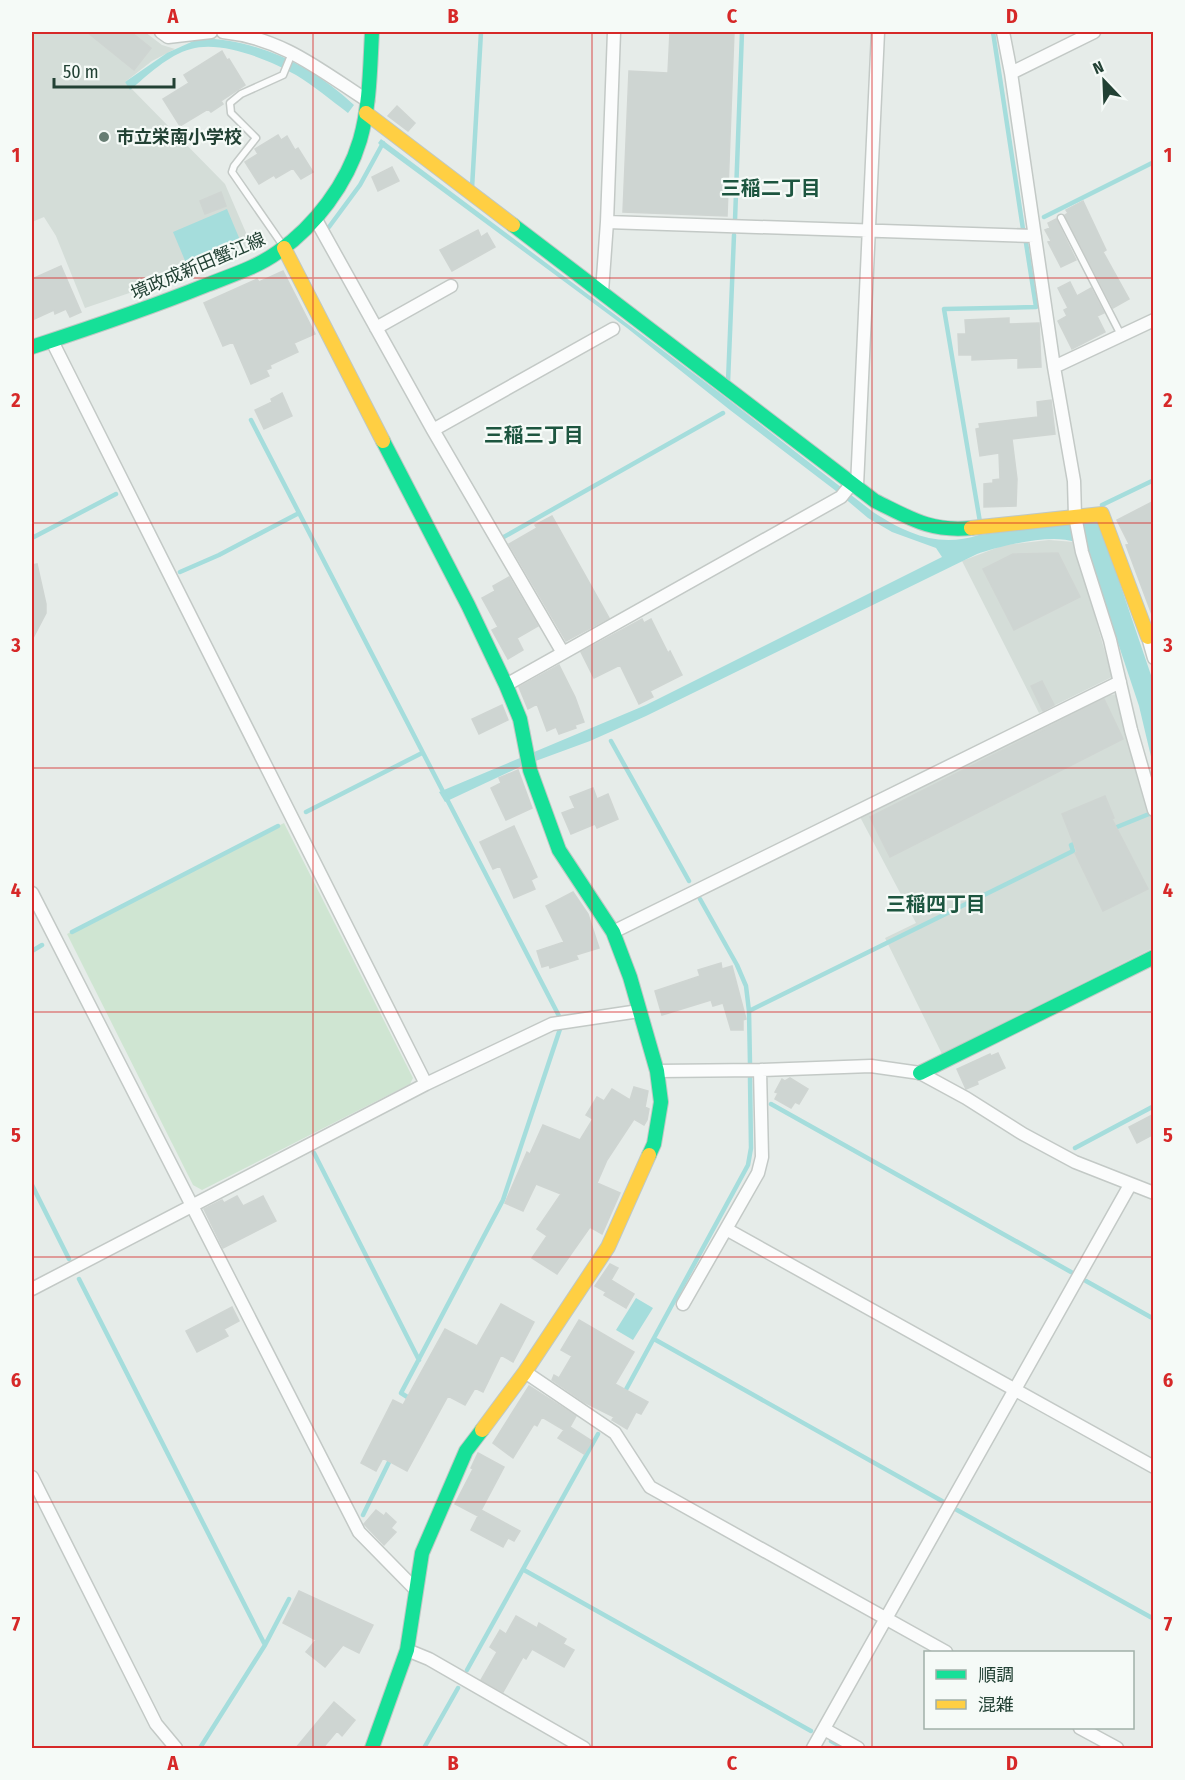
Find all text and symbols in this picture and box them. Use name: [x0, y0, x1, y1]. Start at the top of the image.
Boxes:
text: A: [167, 4, 180, 28]
text: B: [447, 4, 459, 28]
text: C: [727, 4, 738, 28]
text: D: [1006, 4, 1018, 28]
scale bar: [54, 51, 174, 89]
north arrow: [1074, 51, 1134, 111]
text: N: [1090, 57, 1106, 78]
text: 50 m: [63, 61, 99, 83]
place label: 市立栄南小学校: [116, 126, 242, 148]
marker: 市立栄南小学校: [97, 130, 111, 144]
text: 1: [12, 143, 20, 167]
text: 1: [1164, 143, 1172, 167]
district label: 三稲二丁目: [721, 176, 821, 200]
street label: 境政成新田蟹江線: [127, 228, 269, 304]
text: 2: [10, 388, 21, 412]
text: 2: [1162, 388, 1173, 412]
district label: 三稲三丁目: [484, 423, 584, 447]
text: 3: [10, 633, 21, 657]
text: 3: [1162, 633, 1173, 657]
text: 4: [11, 878, 21, 902]
text: 4: [1163, 878, 1173, 902]
district label: 三稲四丁目: [886, 892, 986, 916]
text: 5: [11, 1123, 21, 1147]
text: 5: [1163, 1123, 1173, 1147]
text: 6: [11, 1368, 21, 1392]
text: 6: [1163, 1368, 1173, 1392]
text: 7: [12, 1612, 21, 1636]
text: 7: [1164, 1612, 1173, 1636]
legend: [924, 1651, 1134, 1729]
text: 順調: [978, 1664, 1014, 1686]
text: 混雑: [978, 1694, 1014, 1716]
text: A: [167, 1751, 180, 1775]
text: B: [447, 1751, 459, 1775]
text: C: [727, 1751, 738, 1775]
text: D: [1006, 1751, 1018, 1775]

